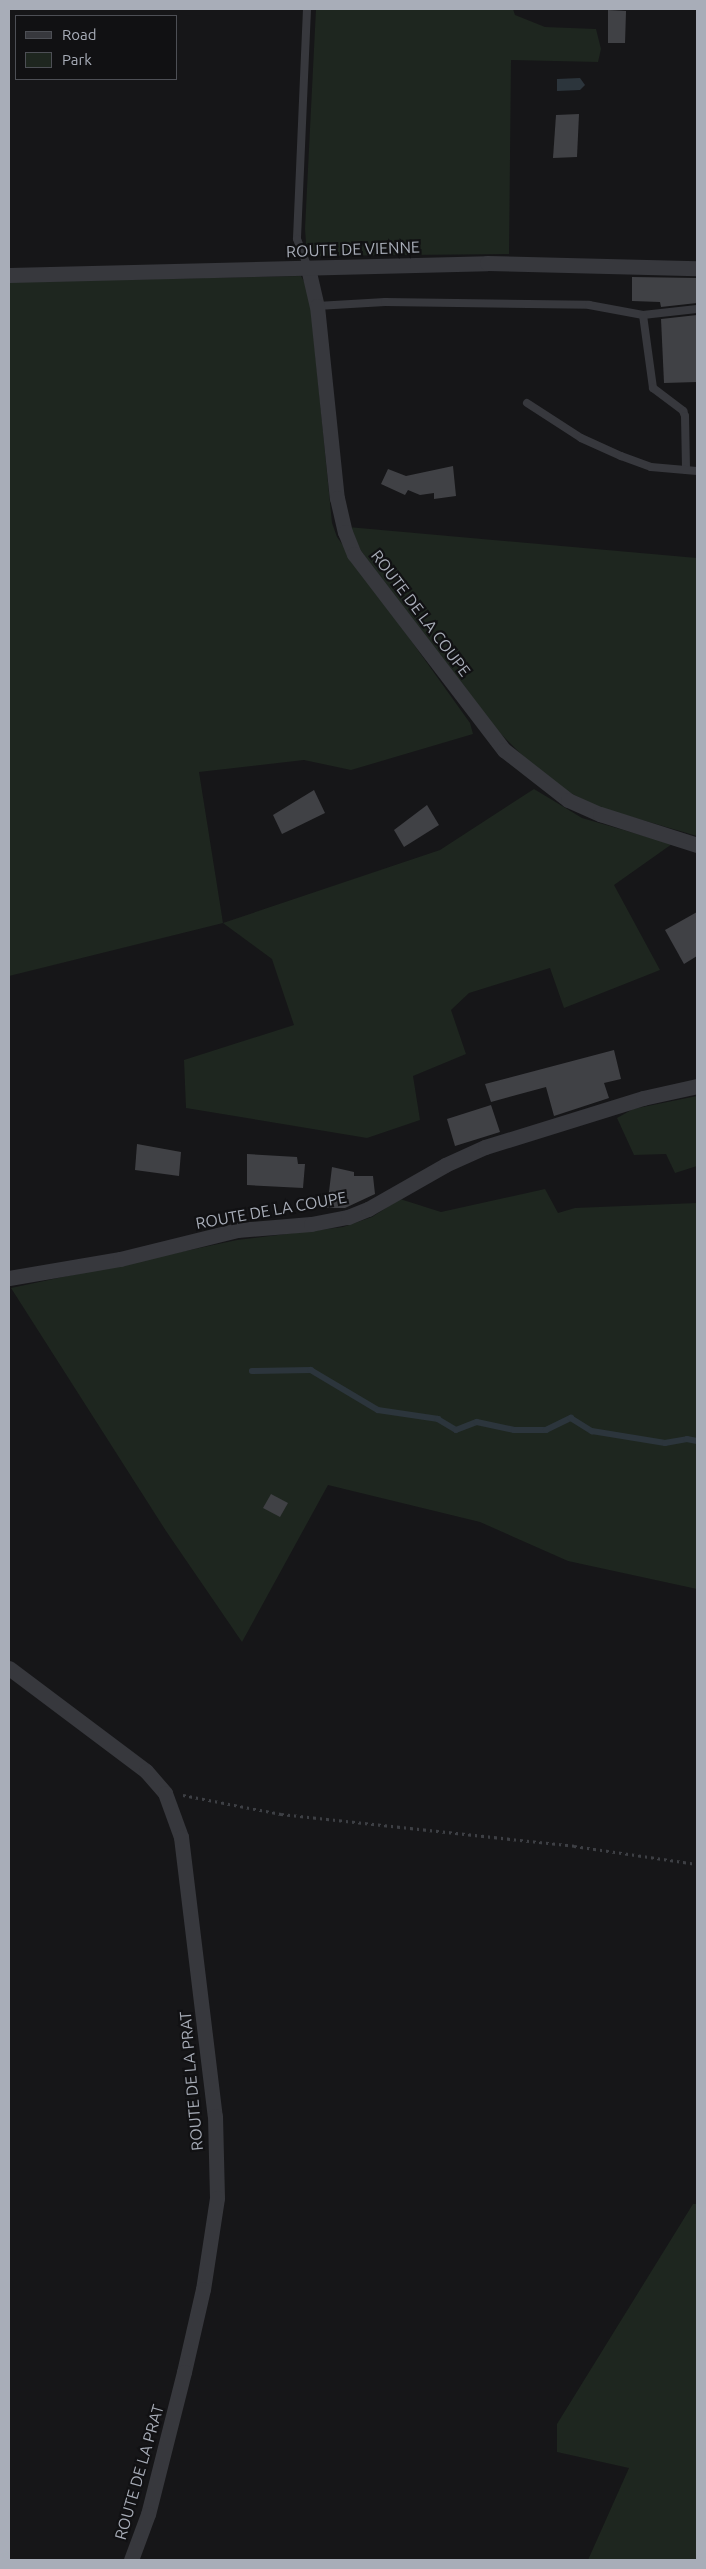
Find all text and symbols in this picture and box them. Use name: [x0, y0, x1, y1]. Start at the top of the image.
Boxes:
legend: [15, 15, 178, 80]
text: Road: [62, 26, 97, 43]
text: Park: [62, 51, 92, 68]
street label: ROUTE DE VIENNE: [286, 237, 420, 261]
street label: ROUTE DE LA COUPE: [367, 546, 475, 680]
street label: ROUTE DE LA COUPE: [194, 1187, 348, 1233]
street label: ROUTE DE LA PRAT: [175, 2011, 207, 2151]
street label: ROUTE DE LA PRAT: [110, 2402, 168, 2542]

